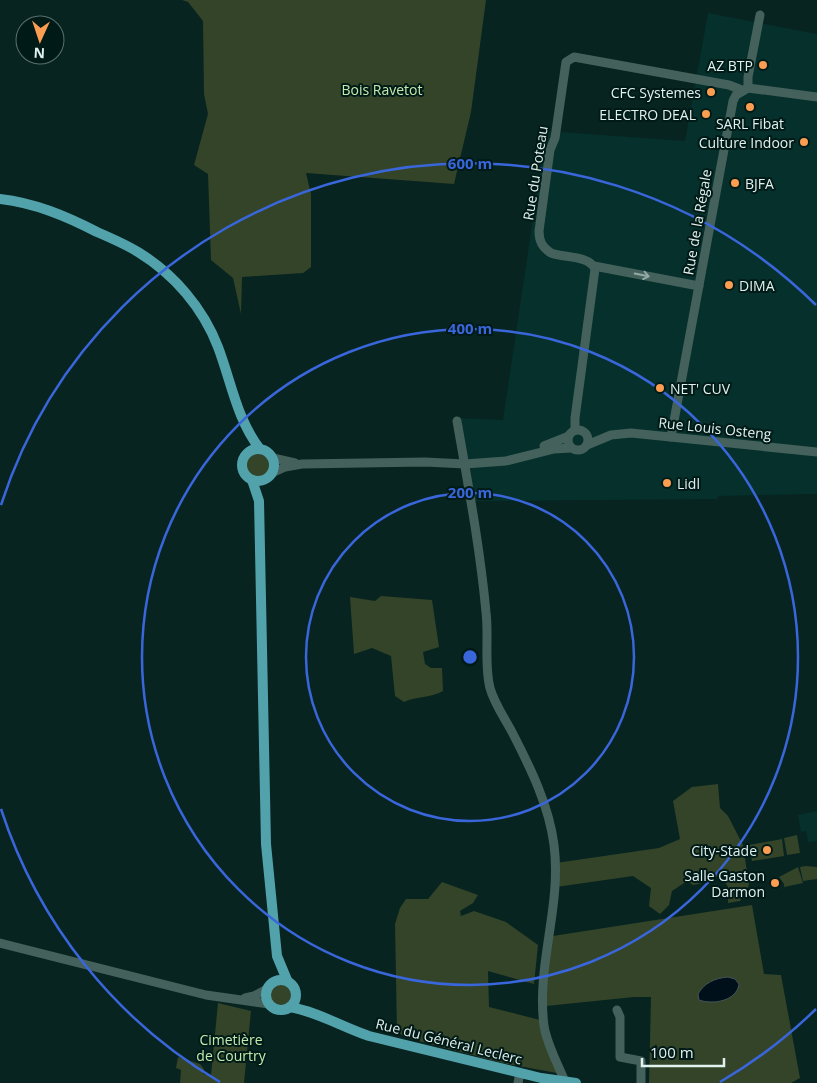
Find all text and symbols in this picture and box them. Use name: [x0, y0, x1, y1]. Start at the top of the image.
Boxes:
north arrow: [15, 15, 65, 65]
text: N: [33, 44, 45, 63]
place label: AZ BTP: [707, 56, 753, 75]
marker: AZ BTP: [757, 59, 769, 71]
park label: Bois Ravetot: [342, 80, 423, 99]
place label: CFC Systemes: [611, 83, 701, 102]
marker: CFC Systemes: [705, 86, 717, 98]
marker: SARL Fibat: [744, 101, 756, 113]
place label: ELECTRO DEAL: [599, 105, 696, 124]
marker: ELECTRO DEAL: [700, 108, 712, 120]
place label: SARL Fibat: [716, 114, 784, 133]
street label: Rue du Poteau: [518, 124, 552, 222]
place label: Culture Indoor: [699, 133, 794, 152]
marker: Culture Indoor: [798, 136, 810, 148]
text: 600 m: [448, 153, 492, 173]
street label: Rue de la Régale: [678, 168, 716, 276]
place label: BJFA: [745, 174, 774, 193]
marker: BJFA: [729, 177, 741, 189]
one-way arrow: [634, 270, 650, 280]
place label: DIMA: [739, 276, 775, 295]
marker: DIMA: [723, 279, 735, 291]
text: 400 m: [448, 318, 492, 338]
place label: NET' CUV: [670, 379, 731, 398]
marker: NET' CUV: [654, 382, 666, 394]
street label: Rue Louis Osteng: [658, 413, 773, 443]
place label: Lidl: [677, 474, 700, 493]
marker: Lidl: [661, 477, 673, 489]
text: 200 m: [448, 482, 492, 502]
centre of rings: [461, 648, 479, 666]
place label: City-Stade: [691, 841, 757, 860]
marker: City-Stade: [761, 844, 773, 856]
place label: Salle Gaston Darmon: [684, 866, 765, 901]
marker: Salle Gaston Darmon: [769, 877, 781, 889]
street label: Rue du Général Leclerc: [374, 1014, 525, 1068]
park label: Cimetière de Courtry: [196, 1030, 267, 1065]
scale bar: [642, 1036, 724, 1068]
text: 100 m: [650, 1042, 694, 1062]

